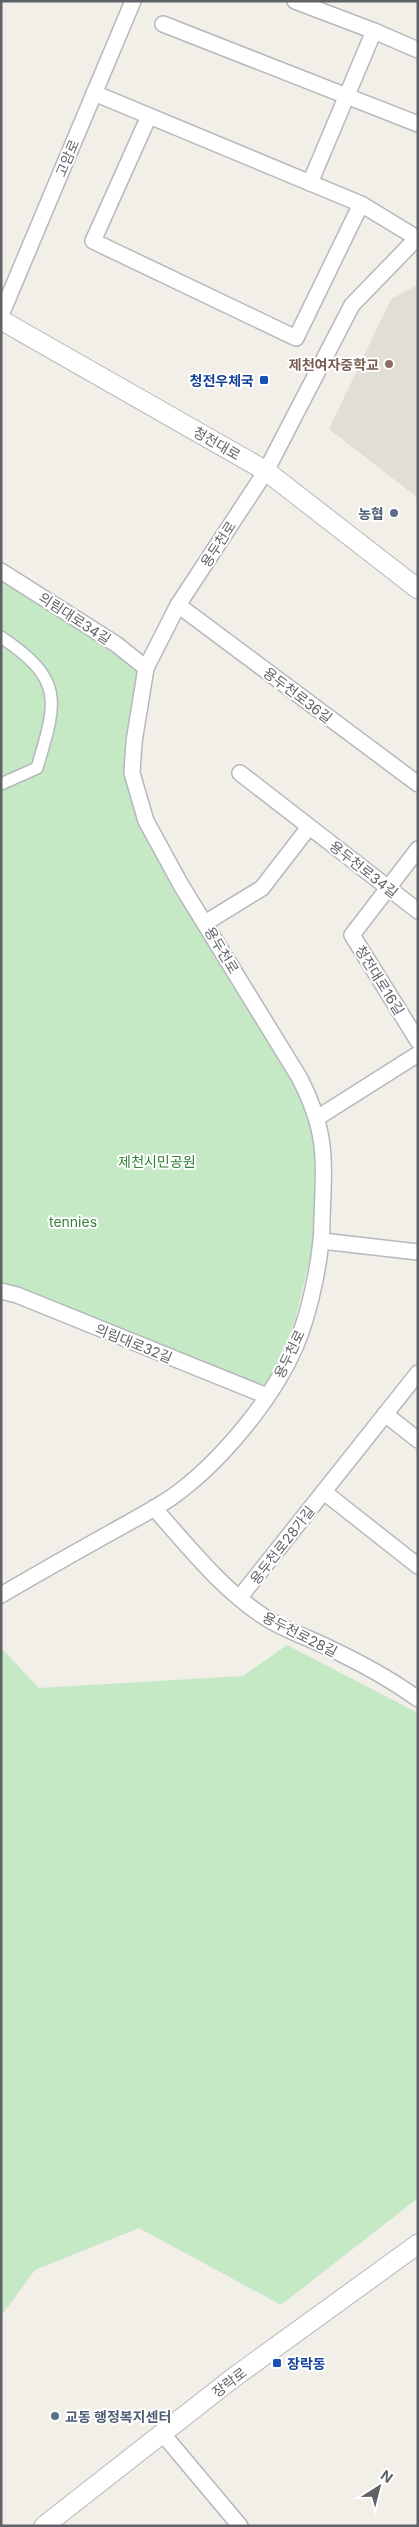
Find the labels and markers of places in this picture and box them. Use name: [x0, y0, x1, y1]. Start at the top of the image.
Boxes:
place label: 제천여자중학교: [289, 356, 379, 373]
marker: 제천여자중학교: [383, 358, 395, 370]
place label: 청전우체국: [190, 372, 254, 389]
marker: 청전우체국: [258, 374, 270, 386]
place label: 농협: [358, 505, 384, 522]
marker: 농협: [388, 507, 400, 519]
place label: 장락동: [287, 2355, 326, 2372]
marker: 장락동: [271, 2357, 283, 2369]
place label: 교동 행정복지센터: [65, 2408, 171, 2425]
marker: 교동 행정복지센터: [49, 2410, 61, 2422]

